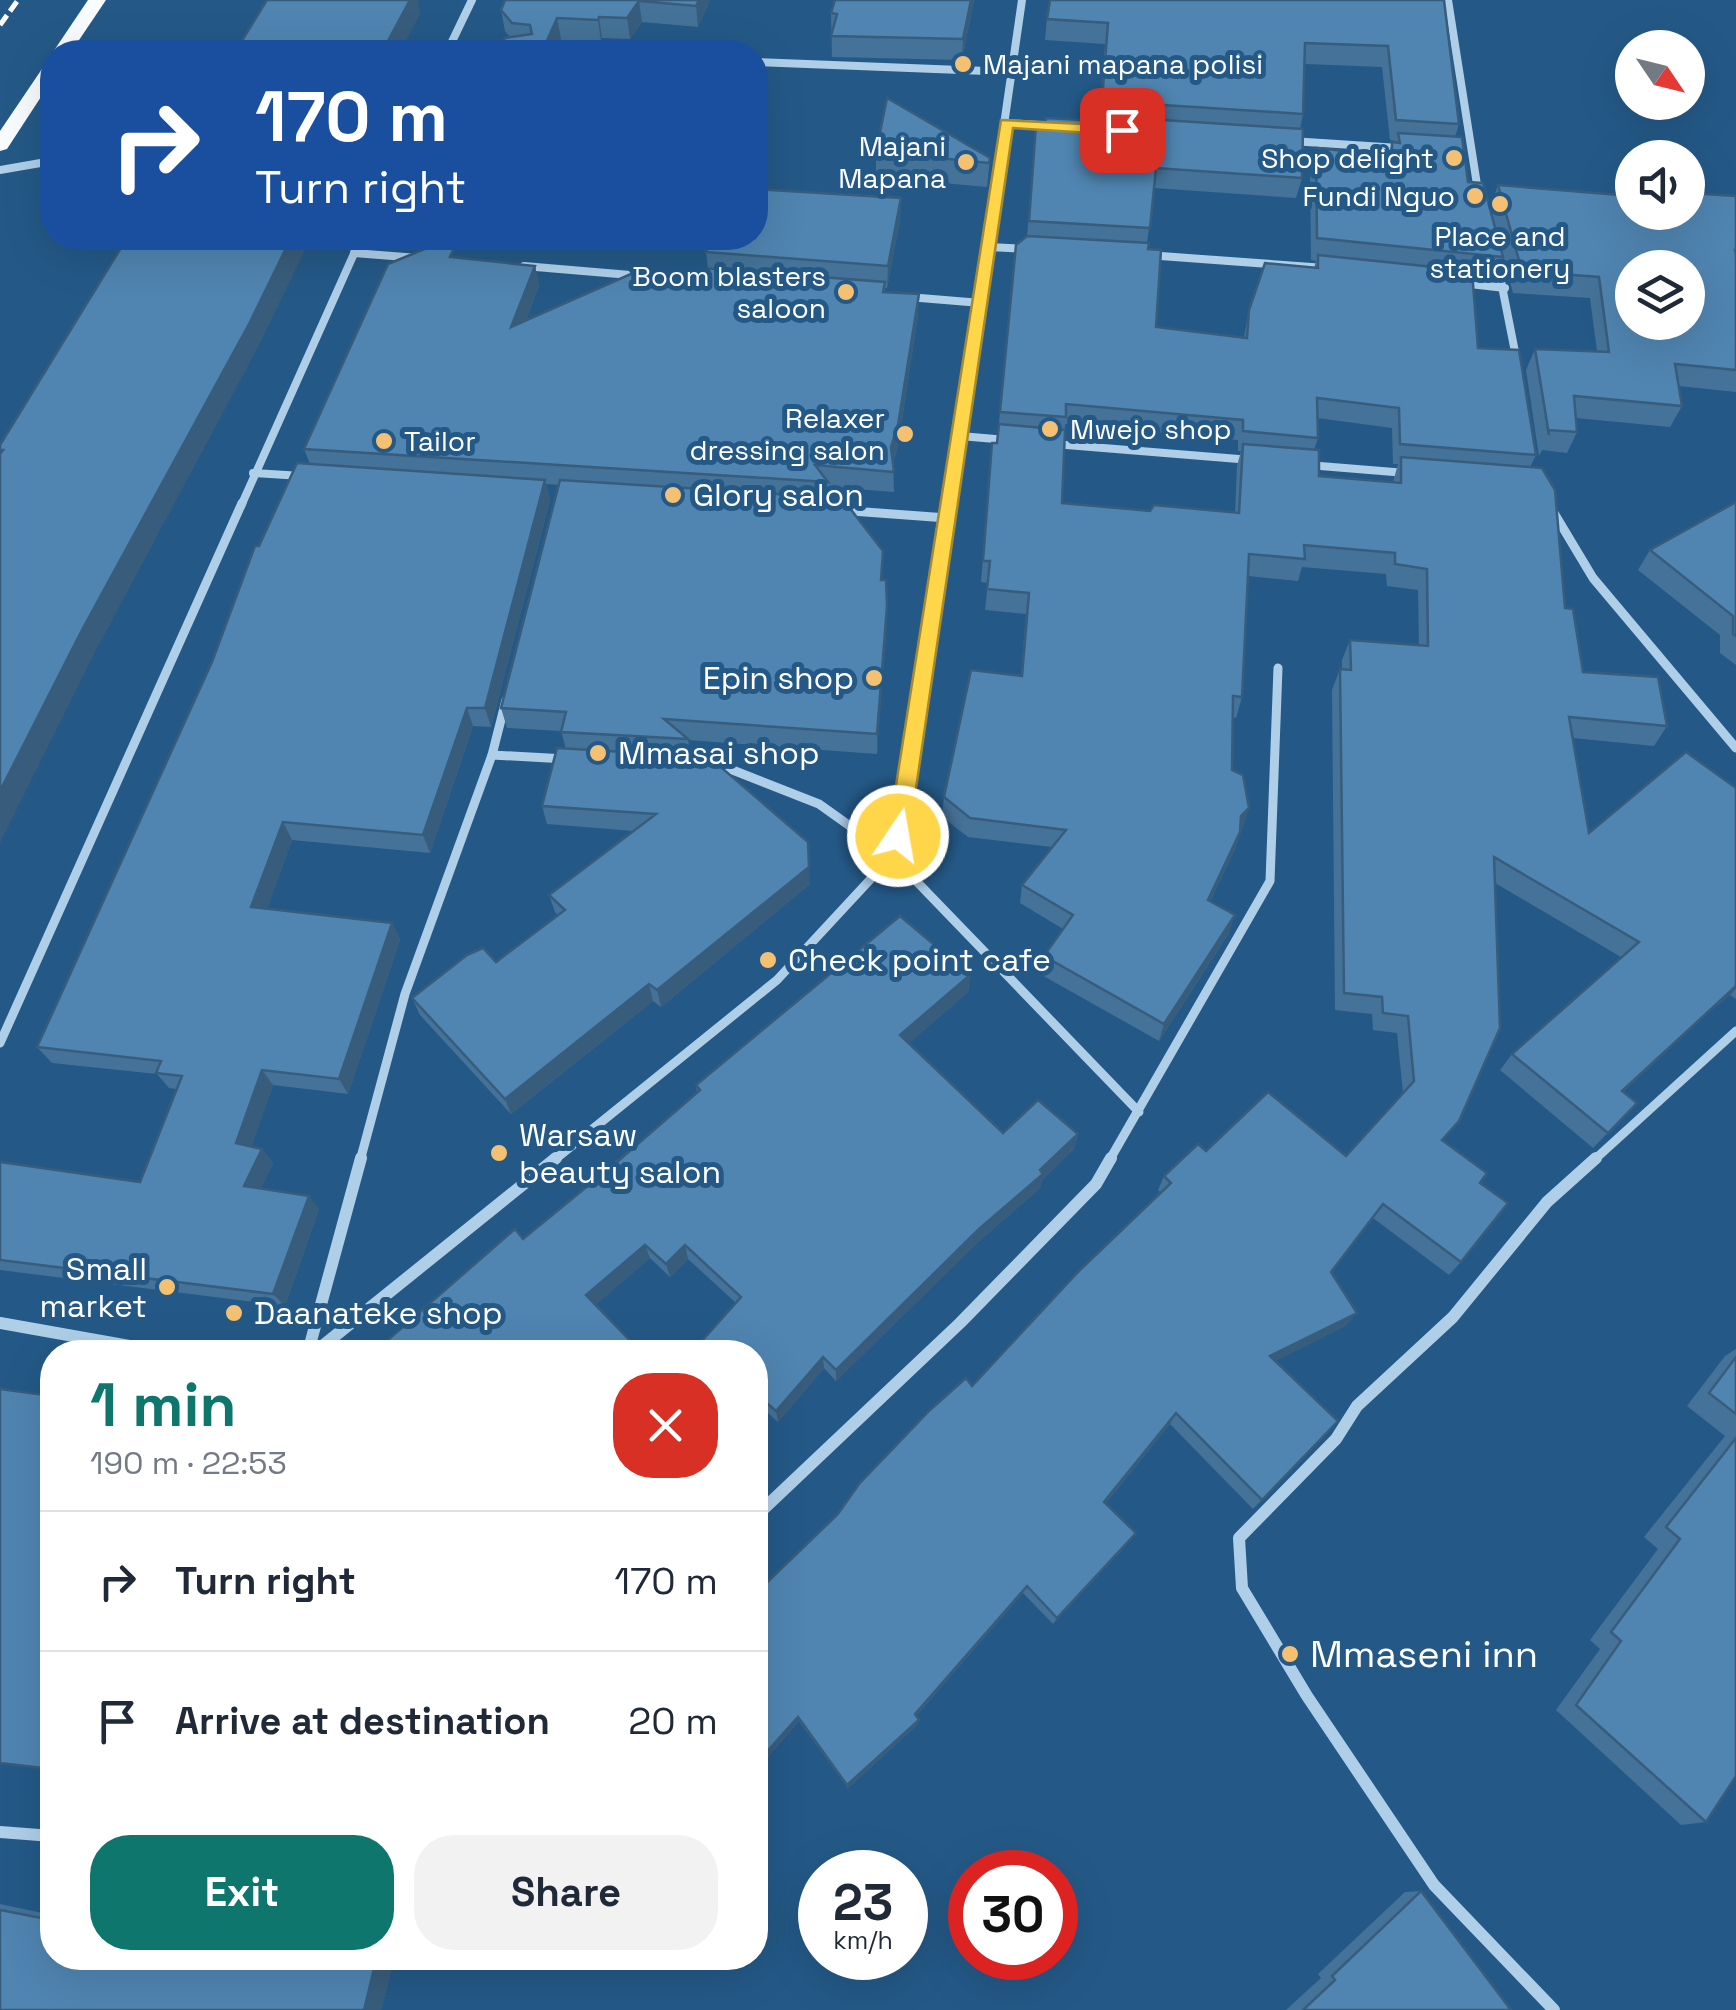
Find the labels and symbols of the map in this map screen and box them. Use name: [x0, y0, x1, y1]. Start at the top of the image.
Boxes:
north arrow: [1615, 30, 1705, 120]
place label: Majani mapana polisi: [983, 46, 1263, 82]
marker: Majani mapana polisi: [952, 53, 974, 75]
pin: [1080, 88, 1165, 173]
place label: Majani Mapana: [838, 128, 946, 196]
place label: Shop delight: [1261, 140, 1434, 176]
marker: Shop delight: [1443, 147, 1465, 169]
marker: Majani Mapana: [955, 151, 977, 173]
place label: Fundi Nguo: [1302, 178, 1455, 214]
marker: Fundi Nguo: [1464, 185, 1486, 207]
marker: Place and stationery: [1489, 193, 1511, 215]
place label: Place and stationery: [1430, 218, 1570, 286]
place label: Boom blasters saloon: [632, 258, 826, 326]
marker: Boom blasters saloon: [835, 281, 857, 303]
place label: Relaxer dressing salon: [690, 400, 885, 468]
place label: Mwejo shop: [1070, 411, 1232, 447]
marker: Mwejo shop: [1039, 418, 1061, 440]
place label: Tailor: [404, 423, 476, 459]
marker: Relaxer dressing salon: [894, 423, 916, 445]
marker: Tailor: [373, 430, 395, 452]
place label: Glory salon: [693, 475, 864, 515]
marker: Glory salon: [662, 484, 684, 506]
place label: Epin shop: [703, 658, 854, 698]
marker: Epin shop: [863, 667, 885, 689]
place label: Mmasai shop: [618, 733, 820, 773]
marker: Mmasai shop: [587, 742, 609, 764]
position arrow: [846, 784, 950, 888]
place label: Check point cafe: [788, 940, 1051, 980]
marker: Check point cafe: [757, 949, 779, 971]
place label: Warsaw beauty salon: [519, 1115, 721, 1192]
marker: Warsaw beauty salon: [488, 1142, 510, 1164]
place label: Small market: [40, 1249, 147, 1326]
marker: Small market: [156, 1276, 178, 1298]
place label: Daanateke shop: [254, 1293, 503, 1333]
marker: Daanateke shop: [223, 1302, 245, 1324]
place label: Mmaseni inn: [1310, 1630, 1538, 1678]
marker: Mmaseni inn: [1279, 1643, 1301, 1665]
speed limit sign: 30: [948, 1850, 1078, 1980]

